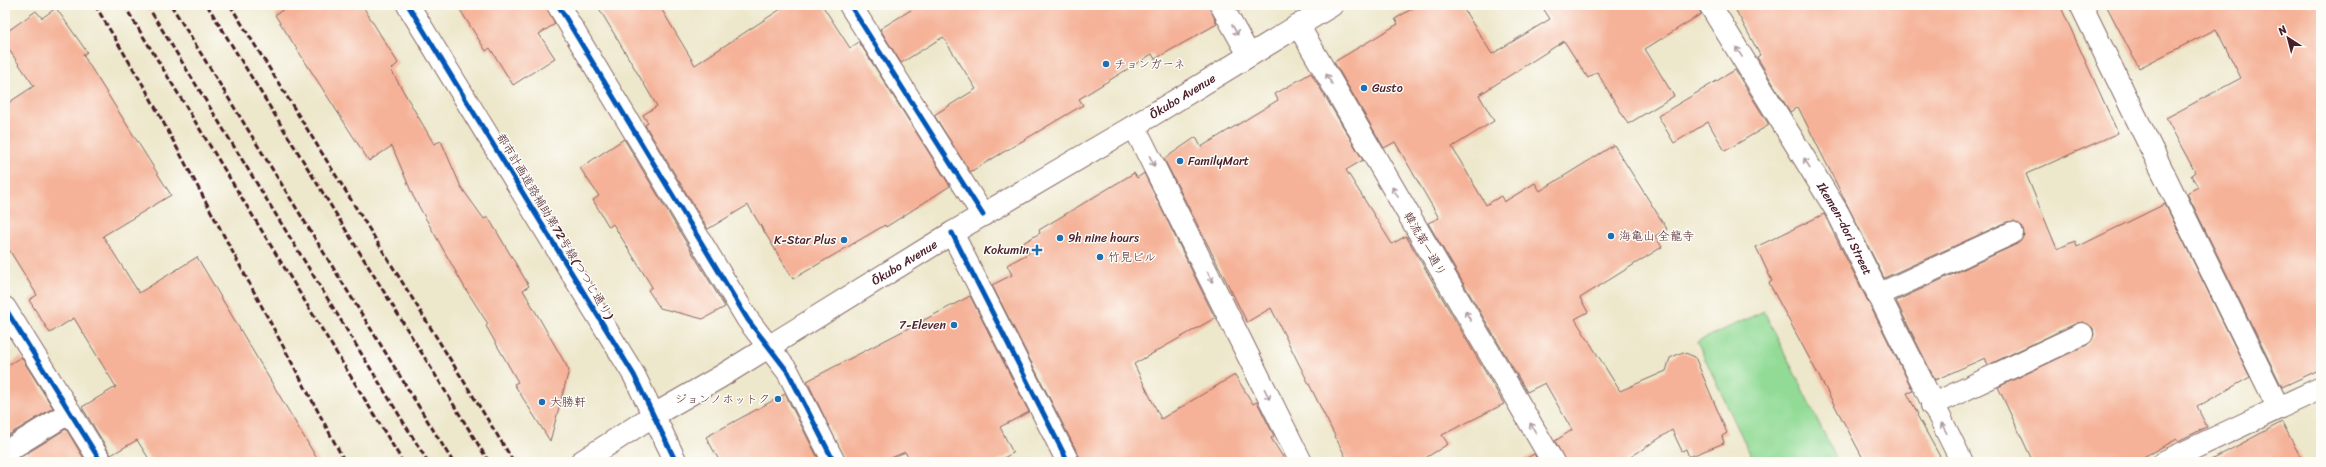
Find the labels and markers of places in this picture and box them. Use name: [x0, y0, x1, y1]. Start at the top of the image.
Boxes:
place label: チョンガーネ: [1114, 53, 1186, 75]
marker: チョンガーネ: [1101, 59, 1111, 69]
place label: Gusto: [1372, 77, 1403, 99]
marker: Gusto: [1359, 83, 1369, 93]
place label: FamilyMart: [1188, 150, 1249, 172]
marker: FamilyMart: [1175, 156, 1185, 166]
place label: 海亀山 全龍寺: [1619, 225, 1694, 247]
place label: 9h nine hours: [1068, 227, 1139, 249]
place label: K-Star Plus: [774, 229, 836, 251]
marker: 海亀山 全龍寺: [1606, 231, 1616, 241]
marker: 9h nine hours: [1055, 233, 1065, 243]
marker: K-Star Plus: [839, 235, 849, 245]
place label: Kokumin: [984, 239, 1029, 261]
marker: Kokumin: [1032, 245, 1042, 255]
place label: 竹見ビル: [1108, 246, 1156, 268]
marker: 竹見ビル: [1095, 252, 1105, 262]
place label: 7-Eleven: [899, 314, 946, 336]
marker: 7-Eleven: [949, 320, 959, 330]
place label: ジョンノホットク: [675, 388, 770, 410]
place label: 大勝軒: [550, 391, 586, 413]
marker: ジョンノホットク: [773, 394, 783, 404]
marker: 大勝軒: [537, 397, 547, 407]

